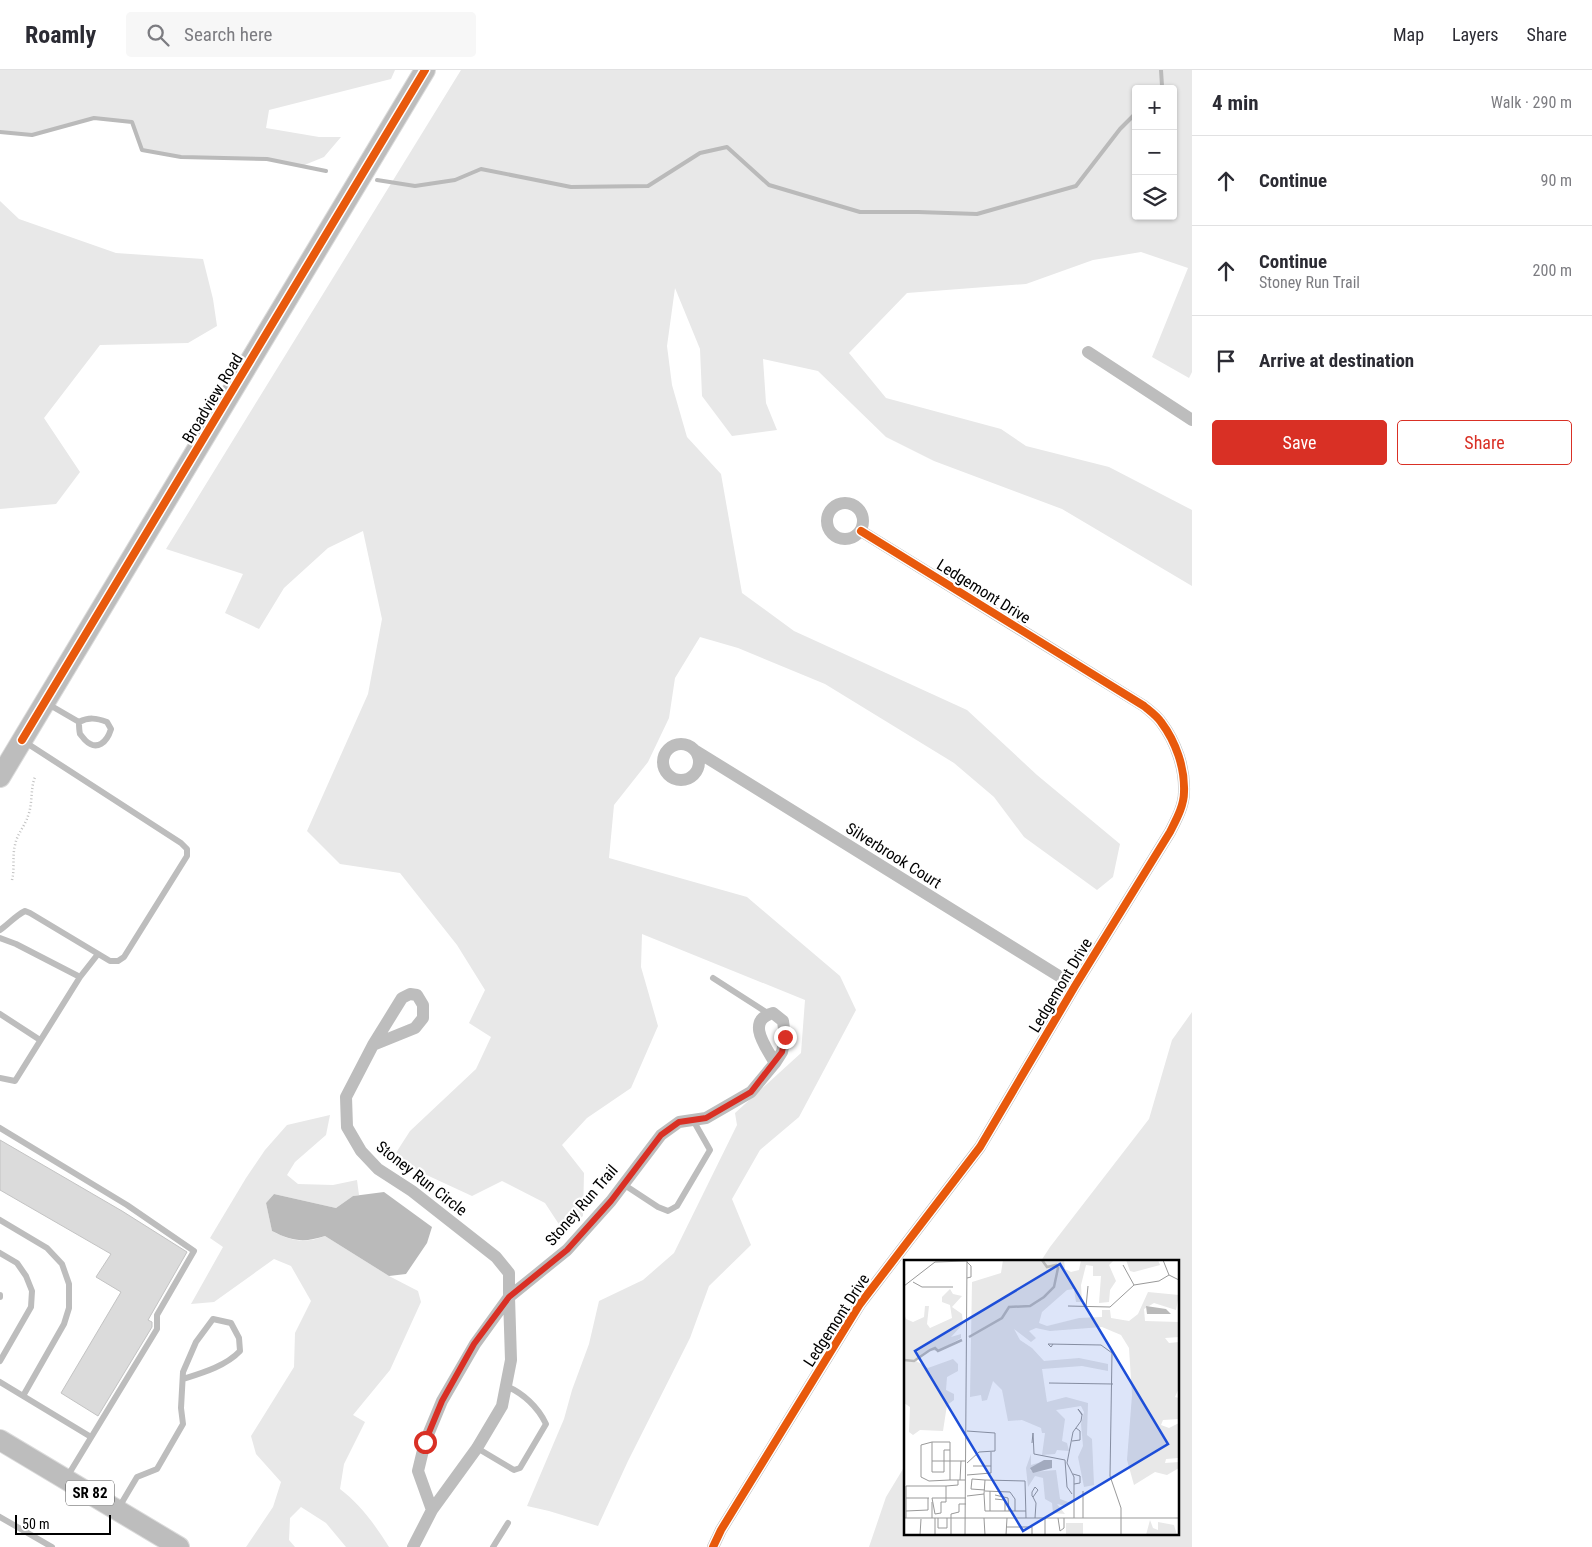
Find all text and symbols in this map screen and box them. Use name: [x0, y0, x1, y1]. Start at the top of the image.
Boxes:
search box: [126, 12, 476, 57]
text: Roamly: [25, 21, 96, 49]
icon: search: [144, 21, 172, 49]
text: Search here: [184, 23, 272, 46]
text: Map: [1393, 24, 1424, 45]
text: Layers: [1452, 24, 1499, 45]
text: Share: [1527, 24, 1567, 45]
map controls: [1132, 85, 1177, 220]
button: +: [1132, 85, 1177, 130]
text: 4 min: [1212, 91, 1259, 115]
text: Walk · 290 m: [1491, 93, 1572, 112]
button: −: [1132, 130, 1177, 175]
icon: ahead: [1212, 167, 1240, 195]
text: Continue: [1259, 169, 1327, 192]
text: 90 m: [1540, 171, 1572, 190]
button: layers: [1132, 175, 1177, 220]
text: Continue: [1259, 250, 1327, 273]
icon: ahead: [1212, 257, 1240, 285]
text: 200 m: [1533, 261, 1572, 280]
text: Stoney Run Trail: [1259, 273, 1360, 292]
icon: arrive: [1212, 347, 1240, 375]
text: Arrive at destination: [1259, 349, 1414, 372]
street label: Broadview Road: [178, 350, 247, 447]
button: Save: [1212, 420, 1387, 465]
button: Share: [1397, 420, 1572, 465]
street label: Ledgemont Drive: [934, 555, 1034, 628]
street label: Silverbrook Court: [842, 818, 945, 893]
street label: Ledgemont Drive: [1025, 935, 1096, 1036]
route end: [774, 1026, 797, 1049]
street label: Stoney Run Circle: [372, 1137, 471, 1220]
street label: Stoney Run Trail: [541, 1161, 622, 1250]
inset map: [904, 1260, 1180, 1534]
street label: Ledgemont Drive: [799, 1270, 873, 1370]
route start: [414, 1431, 437, 1454]
road number: SR 82: [66, 1480, 114, 1506]
scale bar: [15, 1512, 111, 1535]
text: 50 m: [22, 1516, 50, 1532]

